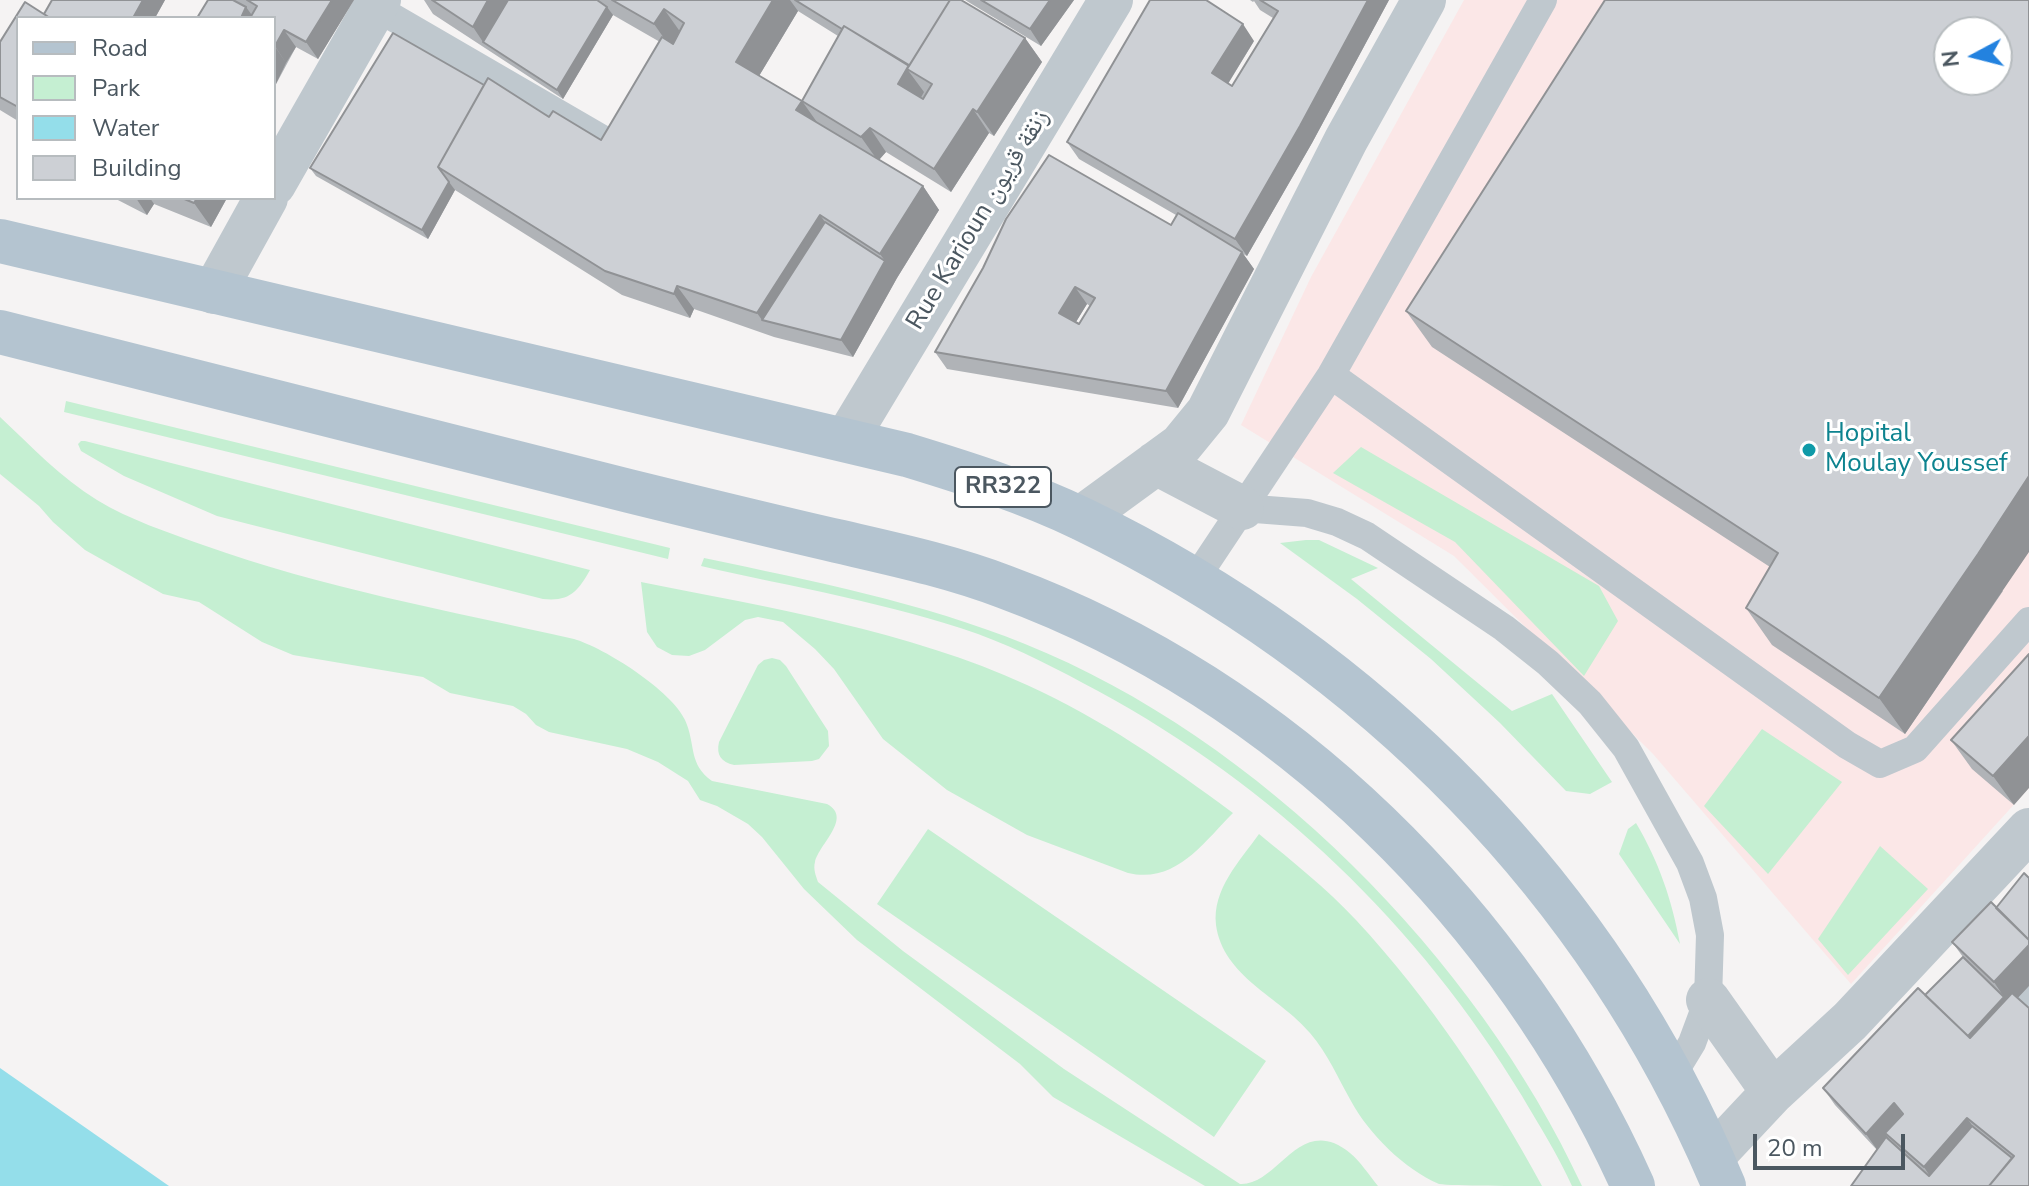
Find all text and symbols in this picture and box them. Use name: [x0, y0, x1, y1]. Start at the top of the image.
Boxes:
legend: [16, 16, 276, 200]
north arrow: [1933, 16, 2013, 96]
text: Road: [92, 32, 148, 64]
text: N: [1935, 49, 1967, 69]
text: Park: [92, 72, 140, 104]
street label: Rue Karioun زنقة قريون: [901, 104, 1057, 336]
text: Water: [92, 112, 159, 144]
text: Building: [92, 152, 182, 184]
place label: Hopital Moulay Youssef: [1825, 419, 2008, 480]
marker: Hopital Moulay Youssef: [1800, 441, 1818, 459]
road number: RR322: [955, 467, 1051, 507]
scale bar: [1757, 1118, 1909, 1168]
text: 20 m: [1767, 1132, 1823, 1164]

